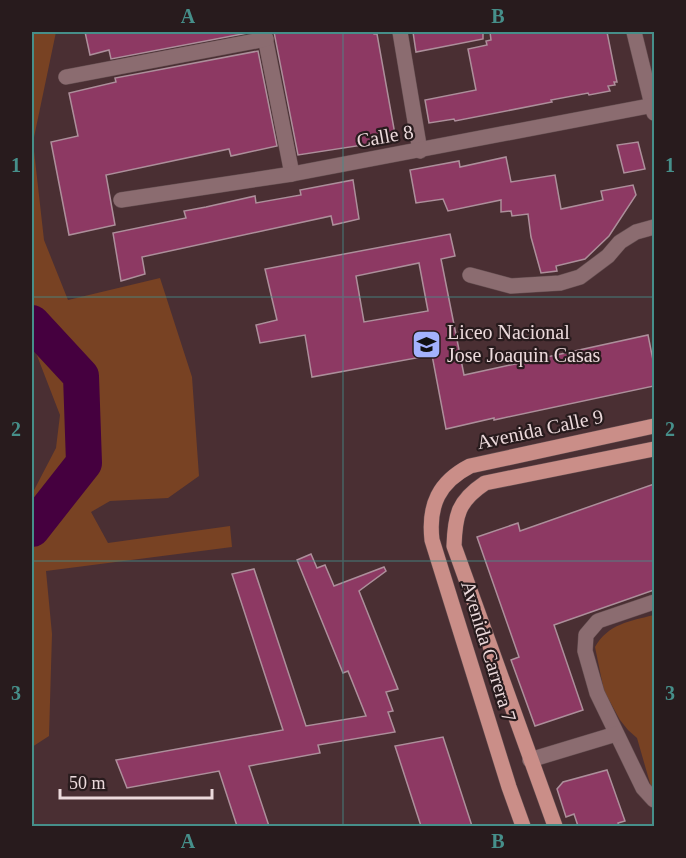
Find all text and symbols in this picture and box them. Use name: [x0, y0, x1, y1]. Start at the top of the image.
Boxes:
text: A: [181, 5, 196, 27]
text: B: [491, 5, 505, 27]
street label: Calle 8: [355, 120, 415, 152]
text: 1: [11, 154, 21, 176]
text: 1: [665, 154, 675, 176]
place label: Liceo Nacional Jose Joaquin Casas: [447, 321, 601, 367]
school or university icon: Liceo Nacional Jose Joaquin Casas: [410, 328, 442, 360]
street label: Avenida Calle 9: [475, 405, 605, 453]
text: 2: [11, 418, 21, 440]
text: 2: [665, 418, 675, 440]
street label: Avenida Carrera 7: [457, 578, 521, 724]
text: 3: [11, 682, 21, 704]
text: 3: [665, 682, 675, 704]
scale bar: [60, 762, 212, 800]
text: 50 m: [69, 773, 106, 793]
text: A: [181, 830, 196, 852]
text: B: [491, 830, 505, 852]

